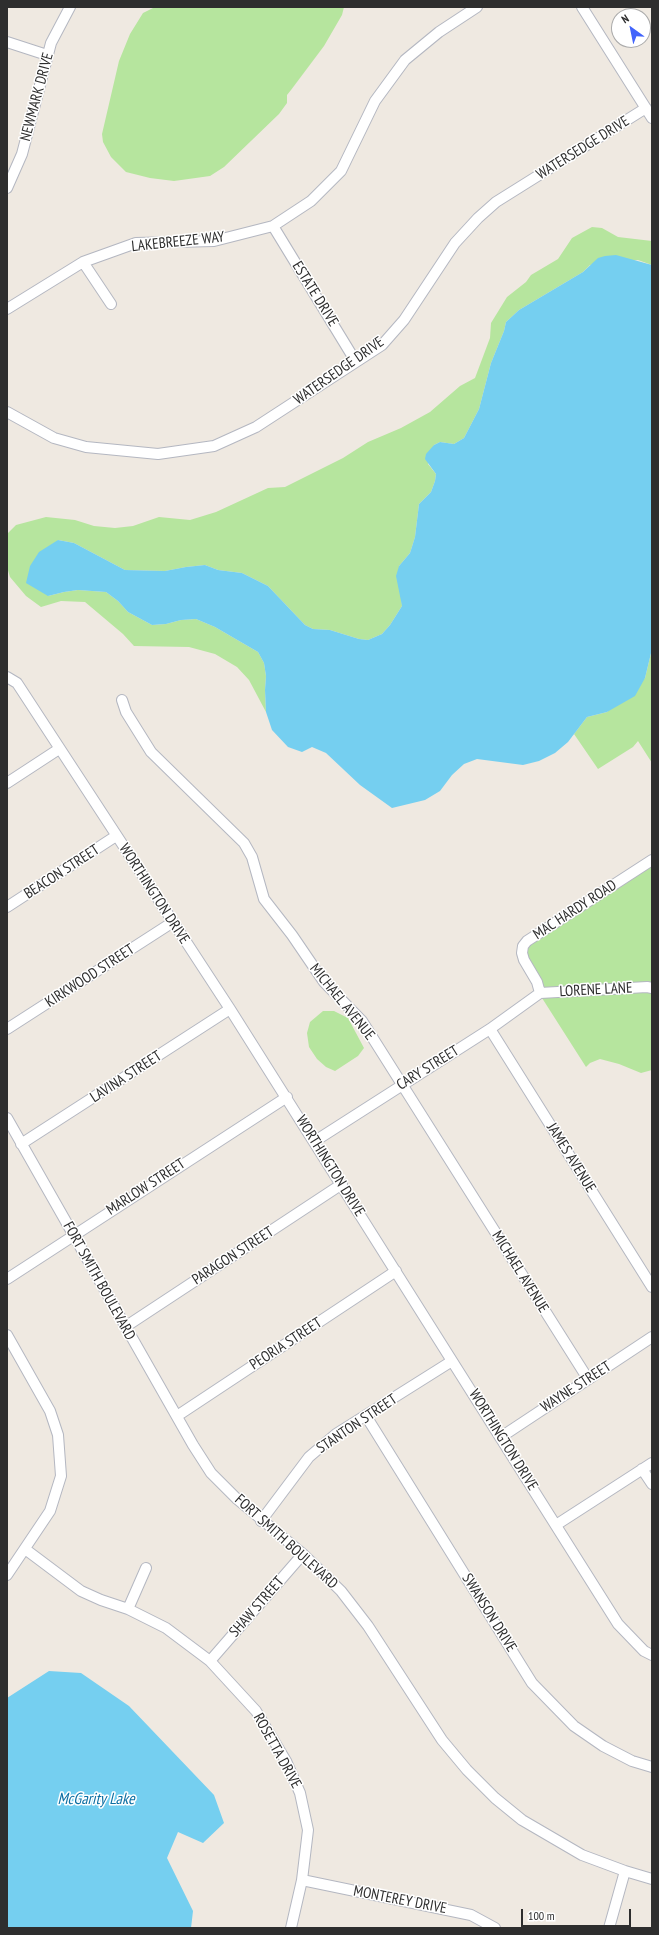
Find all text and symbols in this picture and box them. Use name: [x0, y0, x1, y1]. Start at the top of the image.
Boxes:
north arrow: [611, 8, 651, 48]
text: N: [619, 11, 631, 26]
street label: NEWMARK DRIVE: [17, 51, 57, 143]
street label: WATERSEDGE DRIVE: [533, 112, 633, 184]
street label: LAKEBREEZE WAY: [131, 228, 225, 256]
street label: ESTATE DRIVE: [288, 258, 342, 330]
street label: WATERSEDGE DRIVE: [290, 333, 388, 409]
street label: BEACON STREET: [21, 841, 103, 903]
street label: WORTHINGTON DRIVE: [115, 841, 193, 947]
street label: MAC HARDY ROAD: [530, 876, 620, 944]
street label: KIRKWOOD STREET: [42, 941, 138, 1011]
street label: MICHAEL AVENUE: [306, 960, 378, 1044]
street label: LORENE LANE: [559, 979, 633, 1001]
street label: CARY STREET: [394, 1042, 462, 1094]
street label: LAVINA STREET: [87, 1047, 165, 1107]
street label: WORTHINGTON DRIVE: [292, 1112, 368, 1220]
street label: JAMES AVENUE: [543, 1120, 599, 1196]
street label: MARLOW STREET: [103, 1155, 189, 1219]
street label: FORT SMITH BOULEVARD: [59, 1219, 139, 1343]
street label: PARAGON STREET: [189, 1223, 277, 1289]
street label: MICHAEL AVENUE: [488, 1228, 552, 1316]
street label: PEORIA STREET: [247, 1314, 325, 1374]
street label: WAYNE STREET: [537, 1358, 615, 1416]
street label: WORTHINGTON DRIVE: [465, 1386, 541, 1494]
street label: STANTON STREET: [313, 1391, 401, 1457]
street label: FORT SMITH BOULEVARD: [231, 1491, 341, 1593]
street label: SWANSON DRIVE: [458, 1570, 520, 1656]
street label: SHAW STREET: [226, 1573, 288, 1641]
street label: ROSETTA DRIVE: [249, 1710, 305, 1792]
water label: McGarity Lake: [57, 1789, 135, 1809]
street label: MONTEREY DRIVE: [352, 1882, 448, 1918]
scale bar: [523, 1901, 633, 1927]
text: 100 m: [528, 1908, 555, 1923]

